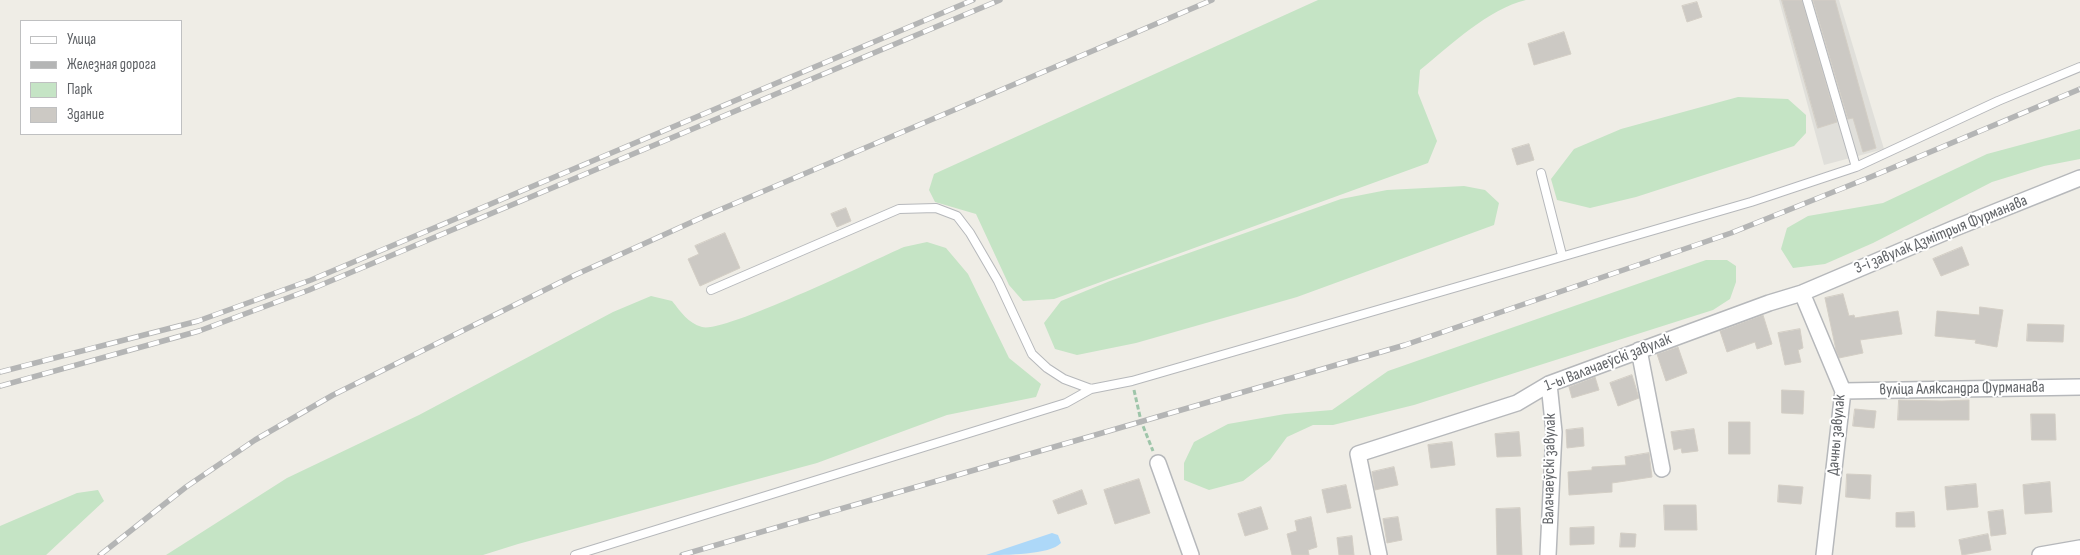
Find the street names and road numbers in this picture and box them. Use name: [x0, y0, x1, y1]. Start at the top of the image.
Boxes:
street label: 3-і завулак Дзмітрыя Фурманава: [1852, 191, 2030, 279]
street label: 1-ы Валачаеўскі завулак: [1542, 330, 1674, 396]
street label: вуліца Аляксандра Фурманава: [1879, 378, 2045, 400]
street label: Дачны завулак: [1824, 394, 1850, 476]
street label: Валачаеўскі завулак: [1539, 413, 1561, 525]

